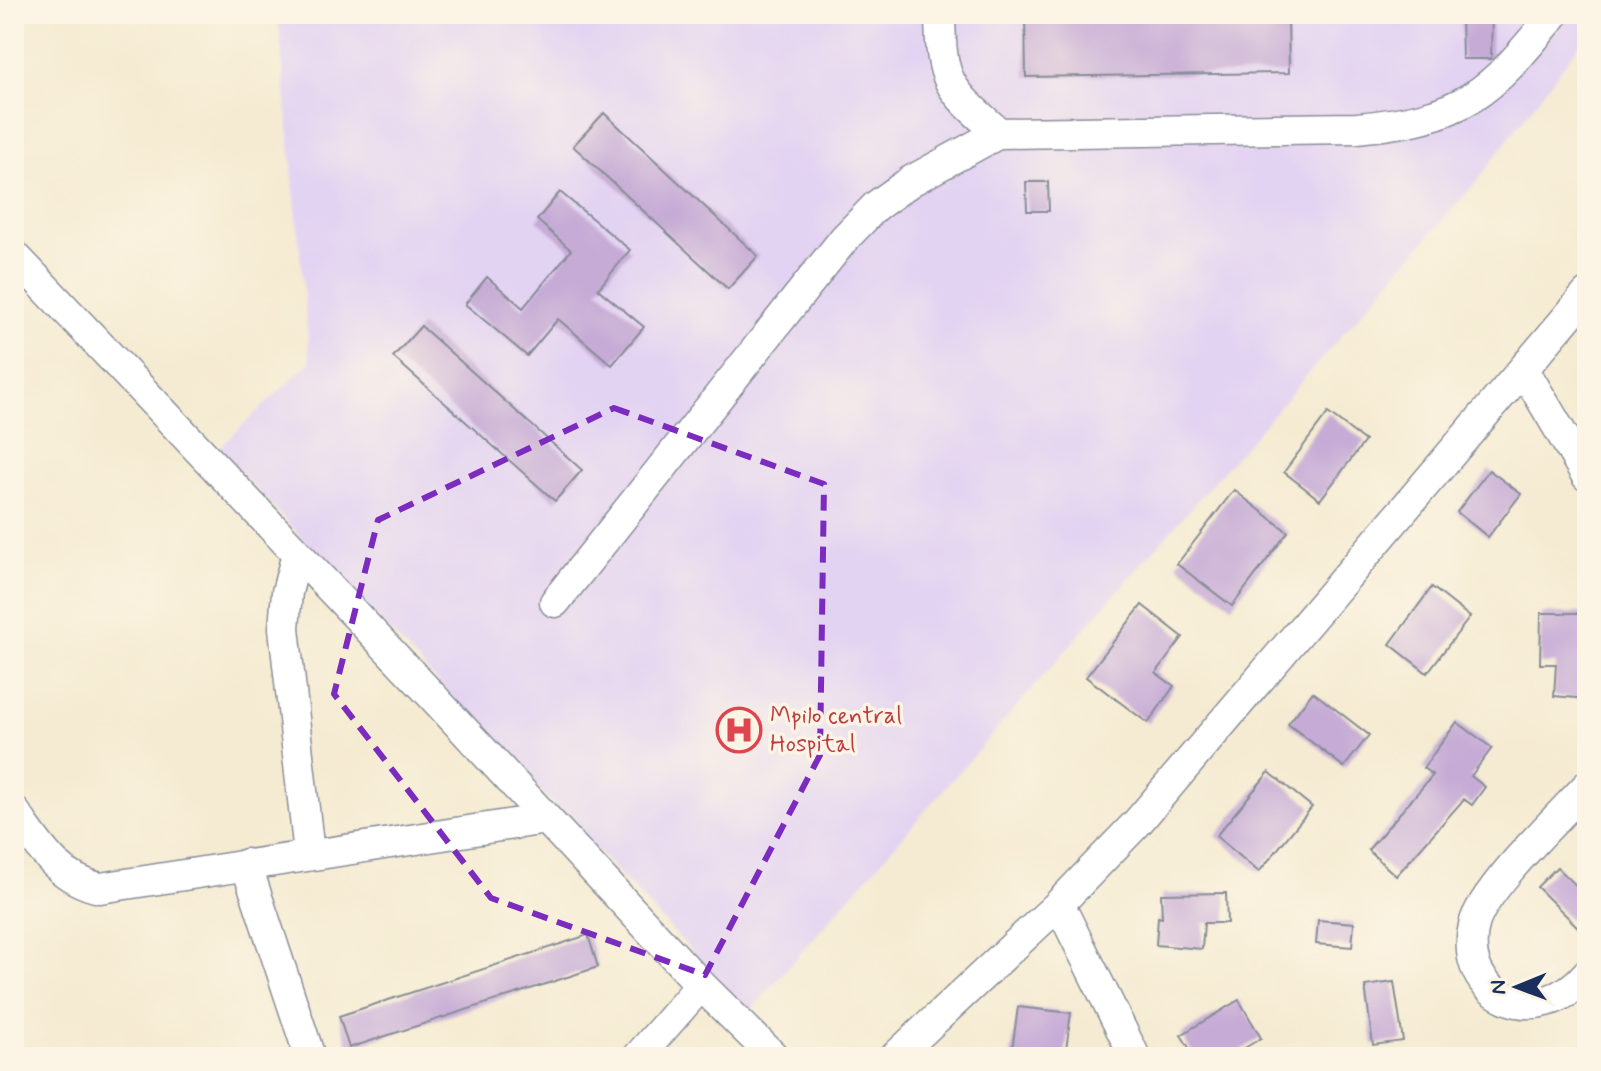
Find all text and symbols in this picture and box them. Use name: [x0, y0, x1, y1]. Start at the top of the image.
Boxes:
place label: Mpilo central Hospital: [770, 701, 902, 760]
hospital icon: Mpilo central Hospital: [715, 706, 763, 754]
north arrow: [1477, 947, 1557, 1027]
text: N: [1485, 980, 1513, 995]

